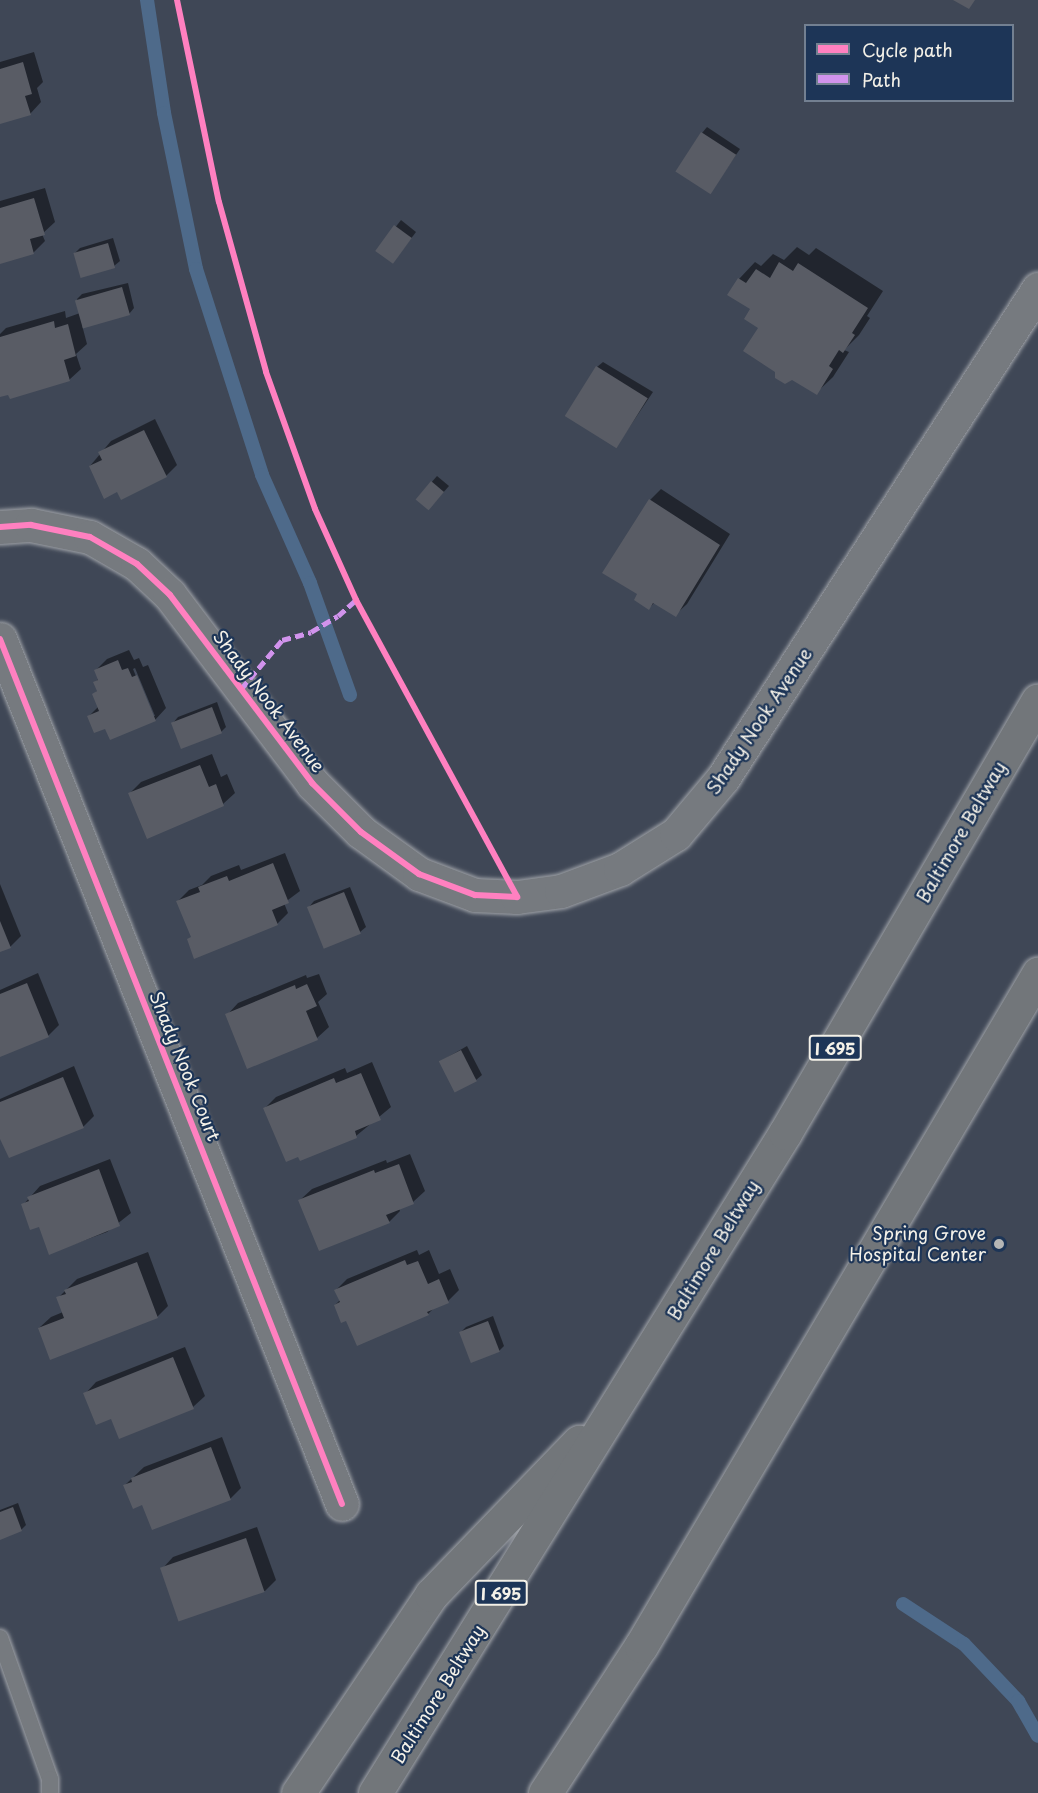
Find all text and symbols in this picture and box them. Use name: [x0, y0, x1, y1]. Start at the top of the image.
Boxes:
legend: [804, 24, 1014, 102]
text: Cycle path: [862, 36, 953, 63]
text: Path: [862, 66, 901, 93]
street label: Shady Nook Avenue: [209, 626, 329, 776]
street label: Shady Nook Avenue: [702, 644, 816, 798]
street label: Baltimore Beltway: [912, 758, 1010, 906]
street label: Shady Nook Court: [145, 988, 225, 1144]
road number: I 695: [808, 1035, 862, 1061]
street label: Baltimore Beltway: [663, 1176, 763, 1324]
place label: Spring Grove Hospital Center: [849, 1223, 986, 1266]
marker: Spring Grove Hospital Center: [990, 1235, 1008, 1253]
road number: I 695: [474, 1580, 528, 1606]
street label: Baltimore Beltway: [387, 1621, 489, 1767]

